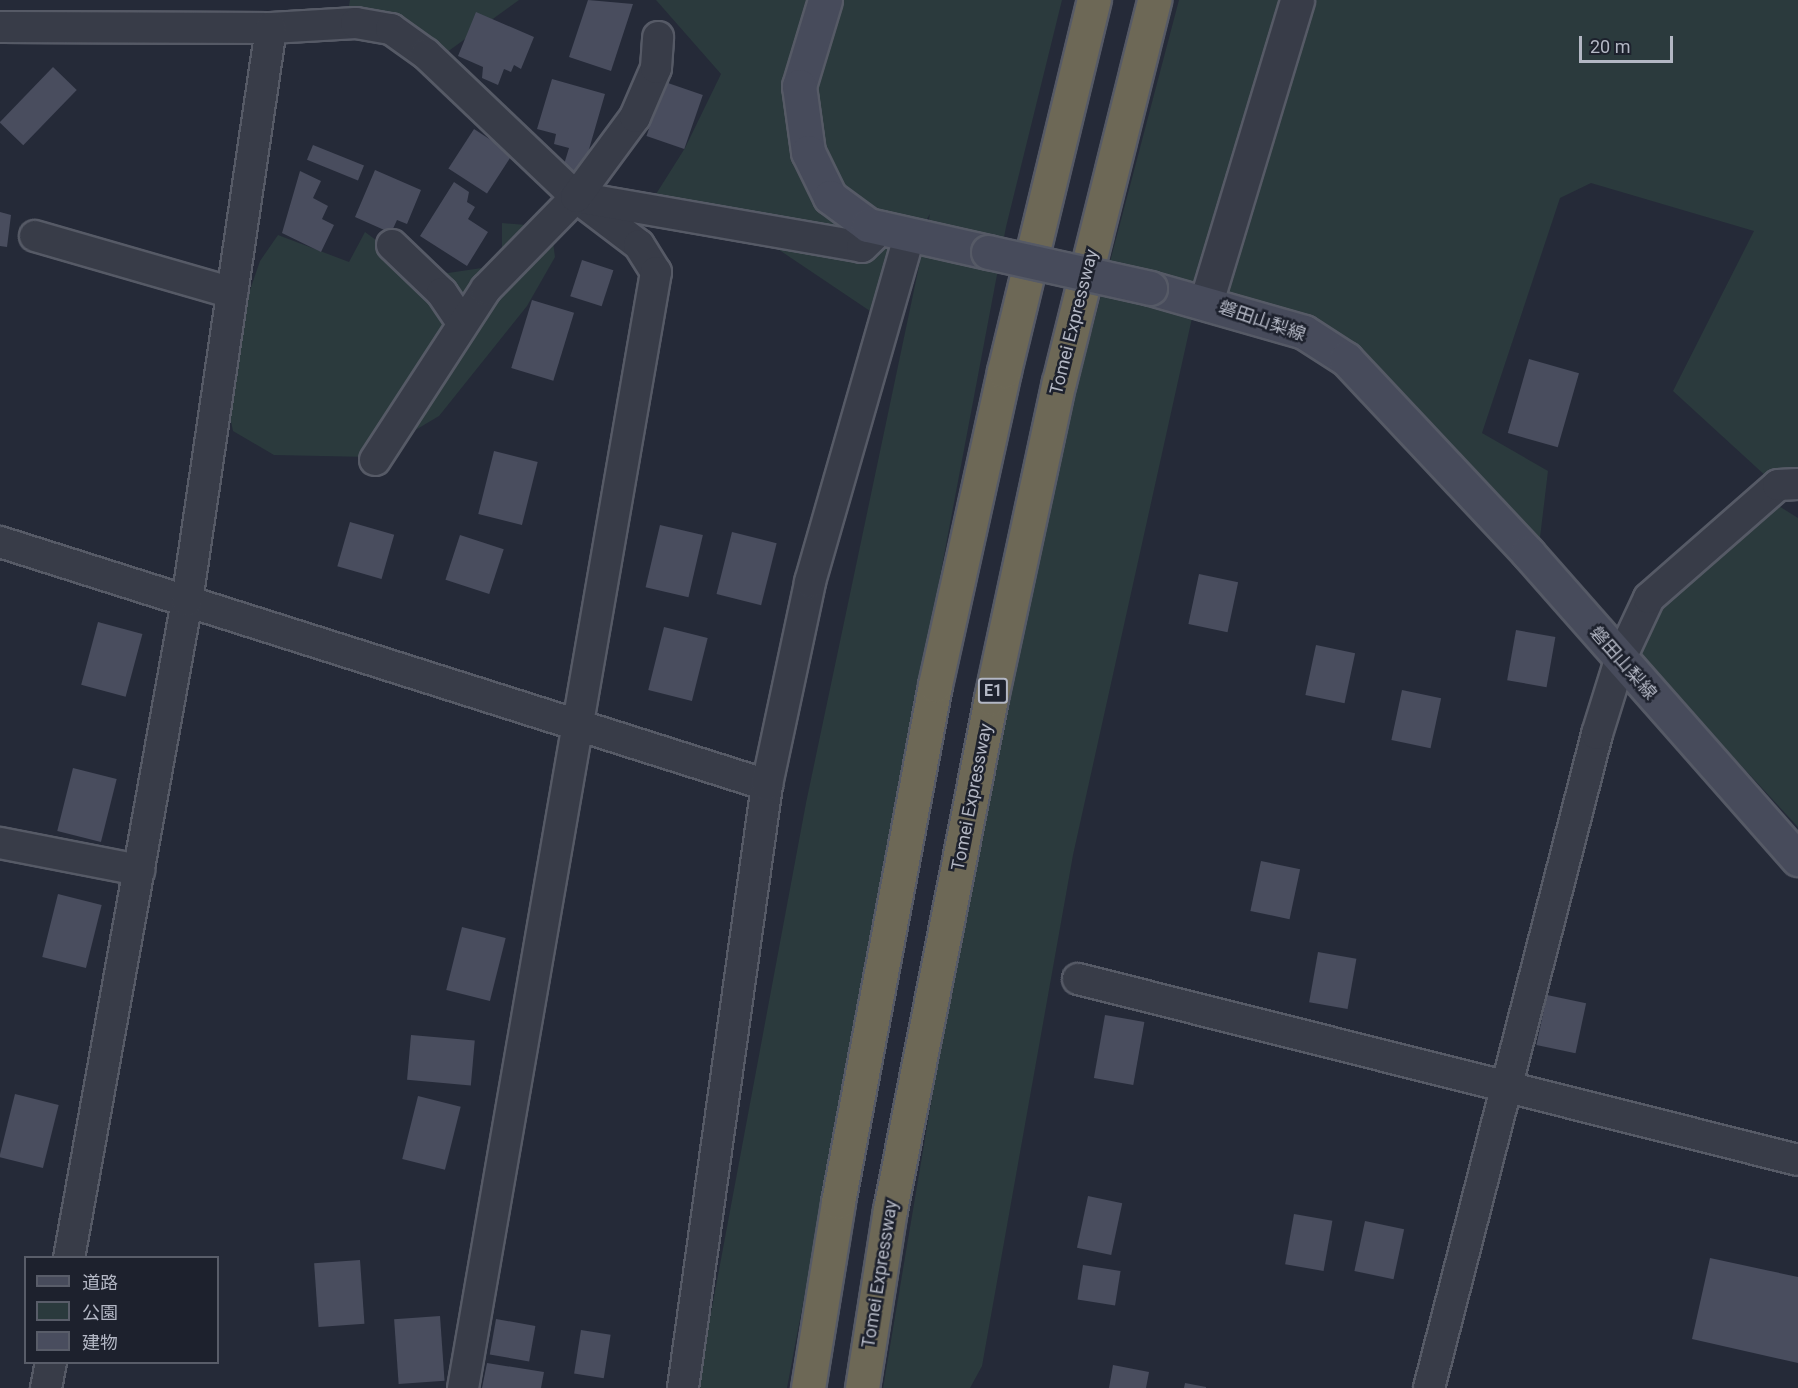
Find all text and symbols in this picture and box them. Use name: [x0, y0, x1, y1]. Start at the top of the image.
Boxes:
scale bar: [1582, 24, 1676, 62]
text: 20 m: [1590, 36, 1630, 57]
street label: Tomei Expressway: [1045, 247, 1103, 397]
street label: 磐田山梨線: [1216, 296, 1308, 346]
street label: 磐田山梨線: [1585, 622, 1661, 704]
road number: E1: [976, 678, 1010, 704]
street label: Tomei Expressway: [947, 722, 997, 872]
street label: Tomei Expressway: [858, 1199, 902, 1349]
legend: [24, 1256, 219, 1364]
text: 道路: [82, 1272, 118, 1293]
text: 公園: [82, 1302, 118, 1323]
text: 建物: [82, 1332, 118, 1353]

